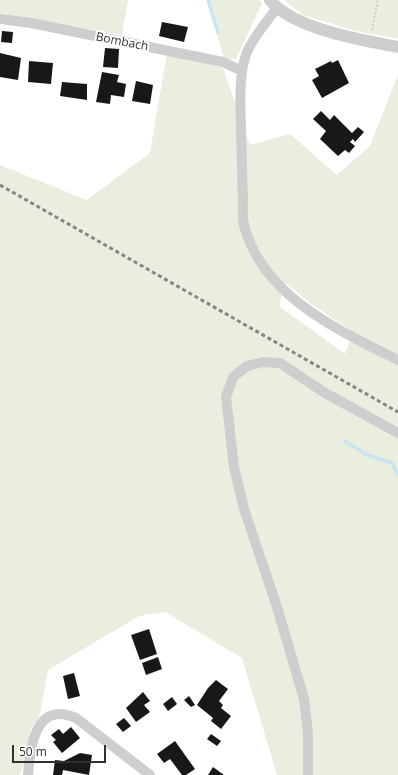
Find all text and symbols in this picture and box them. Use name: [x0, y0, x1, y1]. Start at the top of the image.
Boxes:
street label: Bombach: [95, 30, 149, 54]
scale bar: [14, 737, 108, 763]
text: 50 m: [19, 743, 47, 760]

